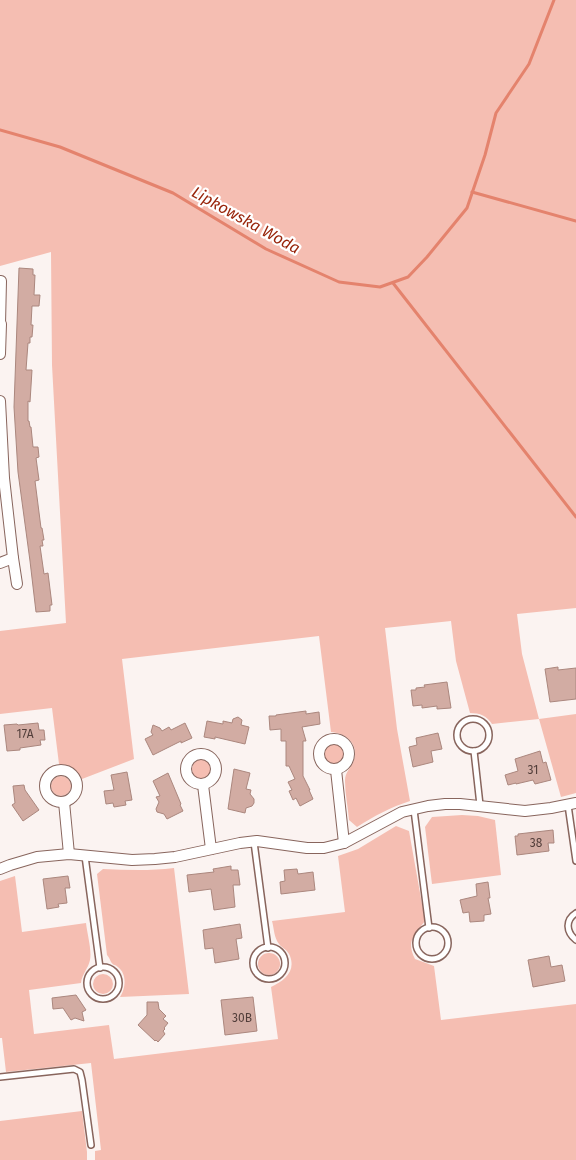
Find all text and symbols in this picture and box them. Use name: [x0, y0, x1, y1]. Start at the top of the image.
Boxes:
water label: Lipkowska Woda: [188, 182, 304, 258]
house number: 17A: [16, 727, 34, 741]
house number: 31: [528, 763, 538, 777]
house number: 38: [530, 836, 543, 850]
house number: 30B: [232, 1011, 252, 1025]

